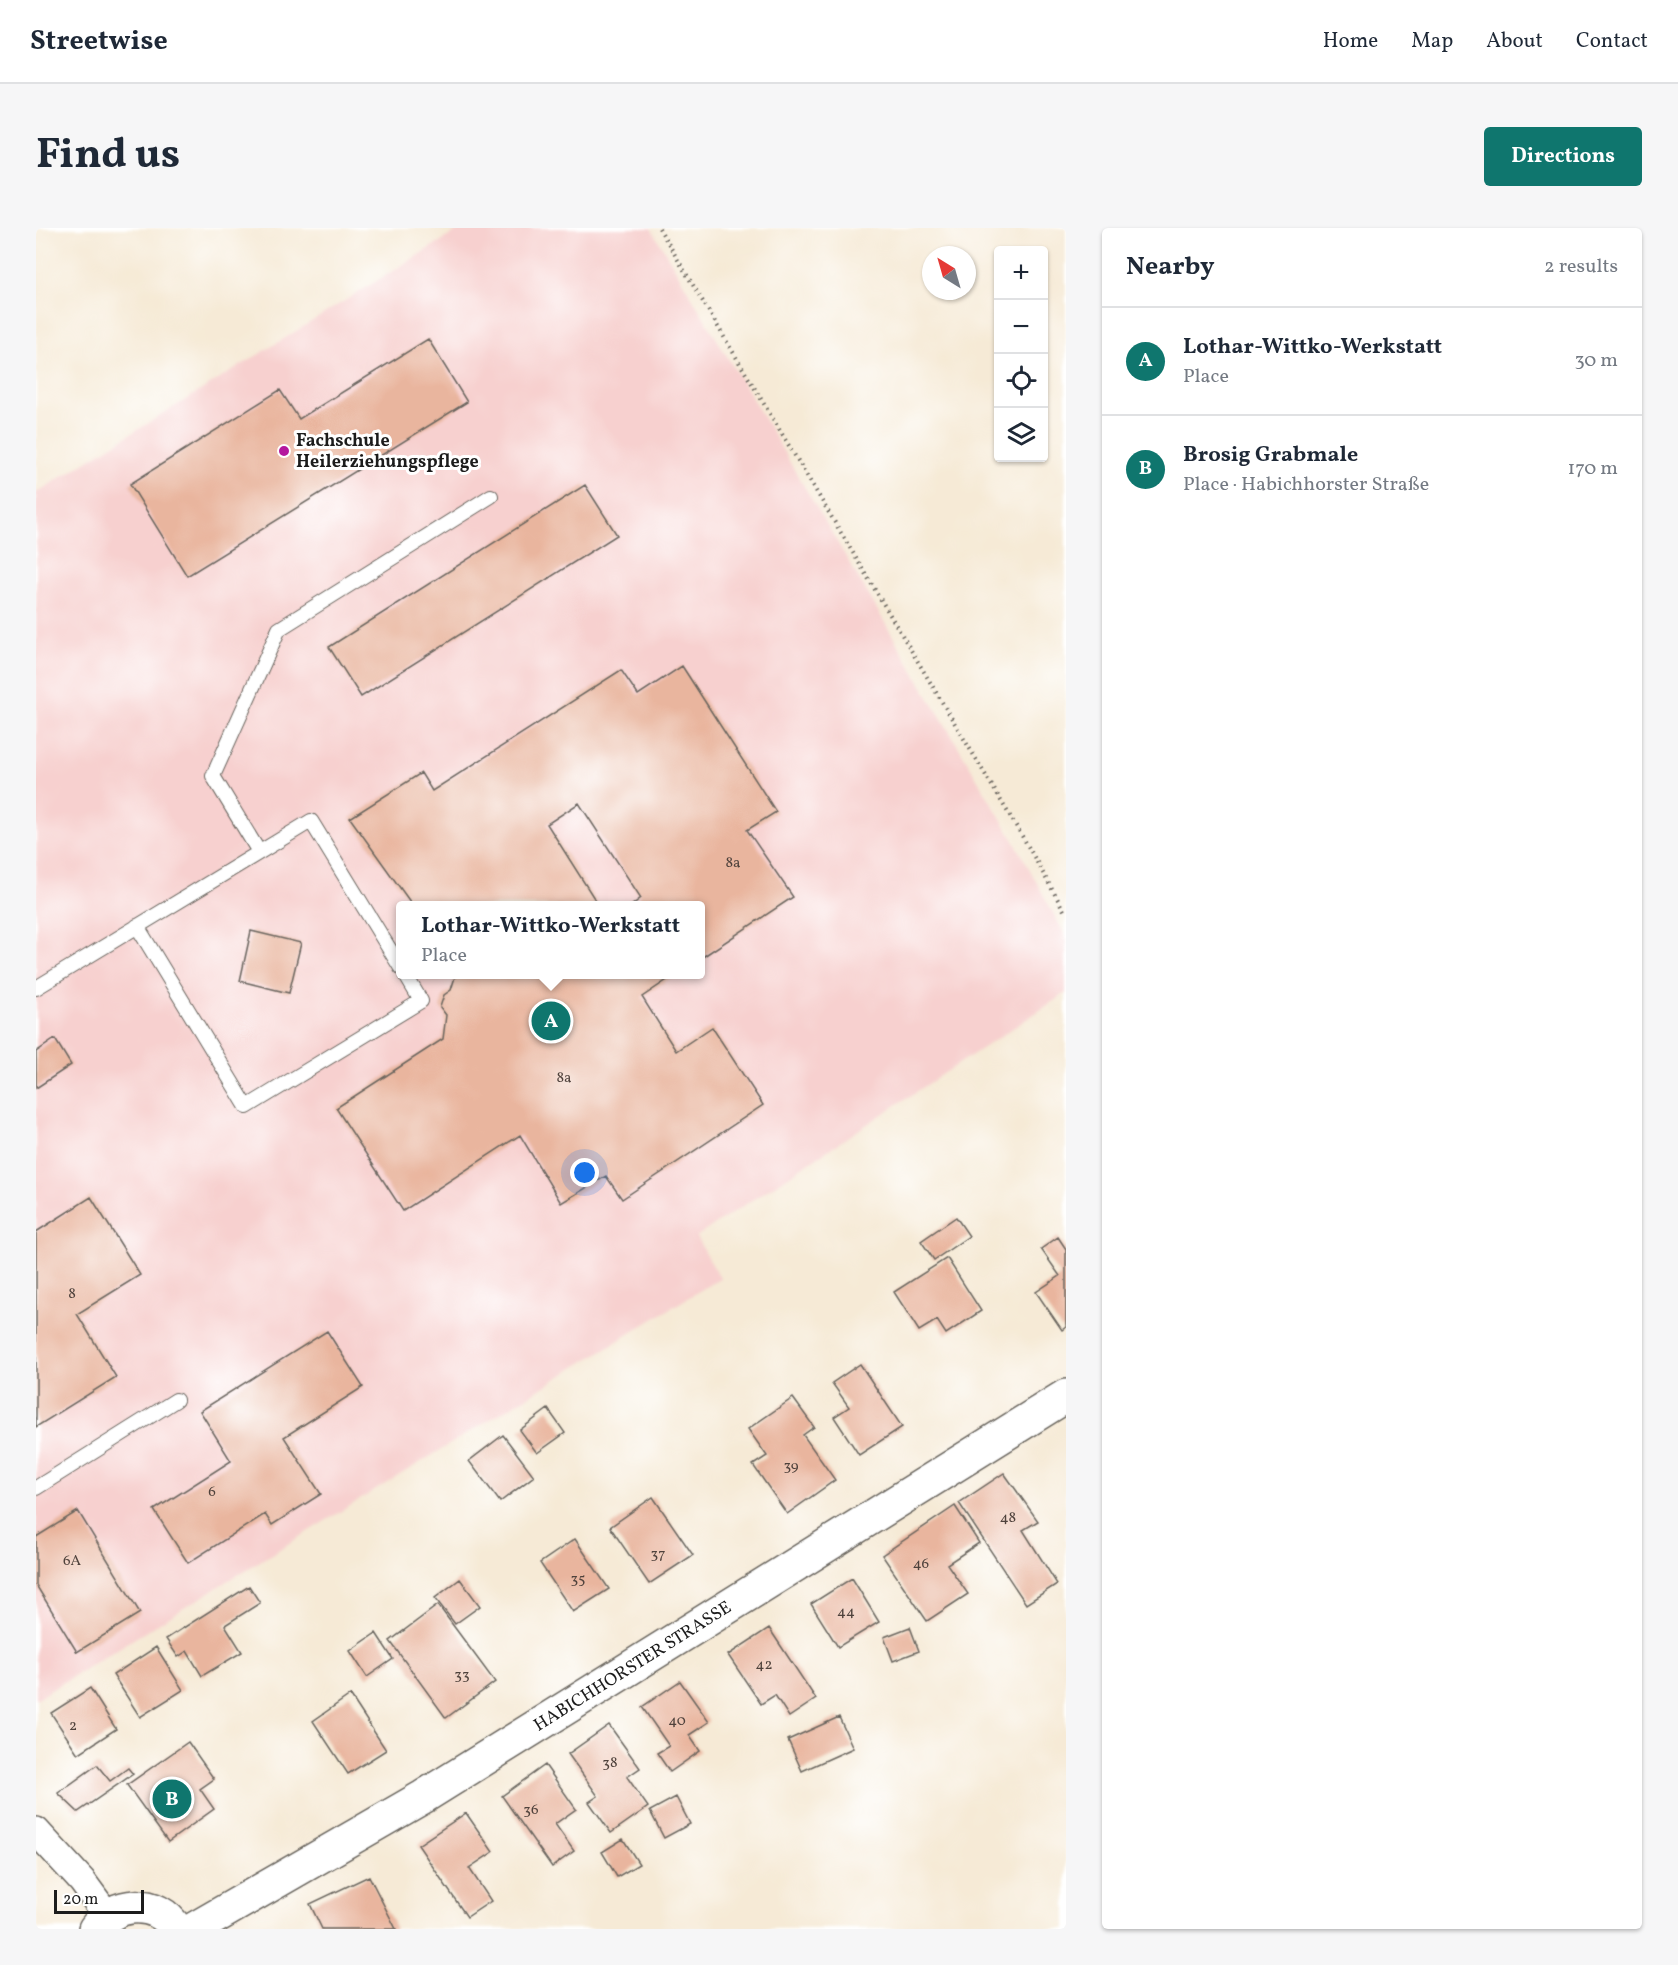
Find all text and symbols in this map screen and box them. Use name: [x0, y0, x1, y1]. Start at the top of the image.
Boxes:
text: Streetwise: [30, 22, 168, 61]
text: Home: [1323, 27, 1378, 56]
text: Map: [1411, 27, 1453, 56]
text: About: [1486, 27, 1543, 56]
text: Contact: [1576, 27, 1648, 56]
text: Find us: [36, 127, 180, 186]
button: Directions: [1484, 127, 1642, 186]
north arrow: [922, 246, 976, 300]
map controls: [994, 246, 1048, 462]
button: +: [994, 246, 1048, 300]
text: Nearby: [1126, 249, 1215, 285]
text: 2 results: [1544, 253, 1618, 281]
button: −: [994, 300, 1048, 354]
text: Lothar-Wittko-Werkstatt: [1183, 332, 1442, 363]
text: A: [1138, 347, 1153, 375]
text: 30 m: [1574, 347, 1618, 375]
button: locate: [994, 354, 1048, 408]
text: Place: [1183, 363, 1229, 391]
button: layers: [994, 408, 1048, 462]
place label: Fachschule Heilerziehungspflege: [296, 429, 479, 475]
text: Brosig Grabmale: [1183, 440, 1358, 471]
marker: Fachschule Heilerziehungspflege: [277, 444, 291, 458]
text: B: [1139, 455, 1152, 483]
text: 170 m: [1568, 455, 1618, 483]
text: Place · Habichhorster Straße: [1183, 471, 1429, 499]
house number: 8a: [725, 853, 741, 874]
popup: [396, 901, 705, 979]
text: Lothar-Wittko-Werkstatt: [421, 911, 680, 942]
text: Place: [421, 942, 467, 970]
pin: A: [532, 998, 570, 1044]
house number: 8a: [556, 1068, 572, 1089]
your location: [570, 1158, 599, 1187]
house number: 8: [68, 1284, 76, 1305]
house number: 39: [783, 1456, 799, 1477]
house number: 6: [208, 1482, 216, 1503]
house number: 48: [1000, 1508, 1016, 1529]
house number: 37: [651, 1544, 665, 1565]
house number: 6A: [63, 1551, 82, 1572]
house number: 46: [913, 1554, 929, 1575]
house number: 35: [571, 1569, 585, 1590]
street label: HABICHHORSTER STRASSE: [529, 1596, 737, 1738]
house number: 44: [837, 1602, 855, 1623]
house number: 42: [755, 1655, 773, 1676]
house number: 33: [454, 1665, 470, 1686]
house number: 40: [668, 1711, 686, 1732]
house number: 2: [69, 1716, 77, 1737]
house number: 38: [602, 1753, 618, 1774]
pin: B: [152, 1776, 192, 1822]
house number: 36: [523, 1800, 539, 1821]
scale bar: [54, 1887, 144, 1914]
text: 20 m: [63, 1889, 98, 1911]

